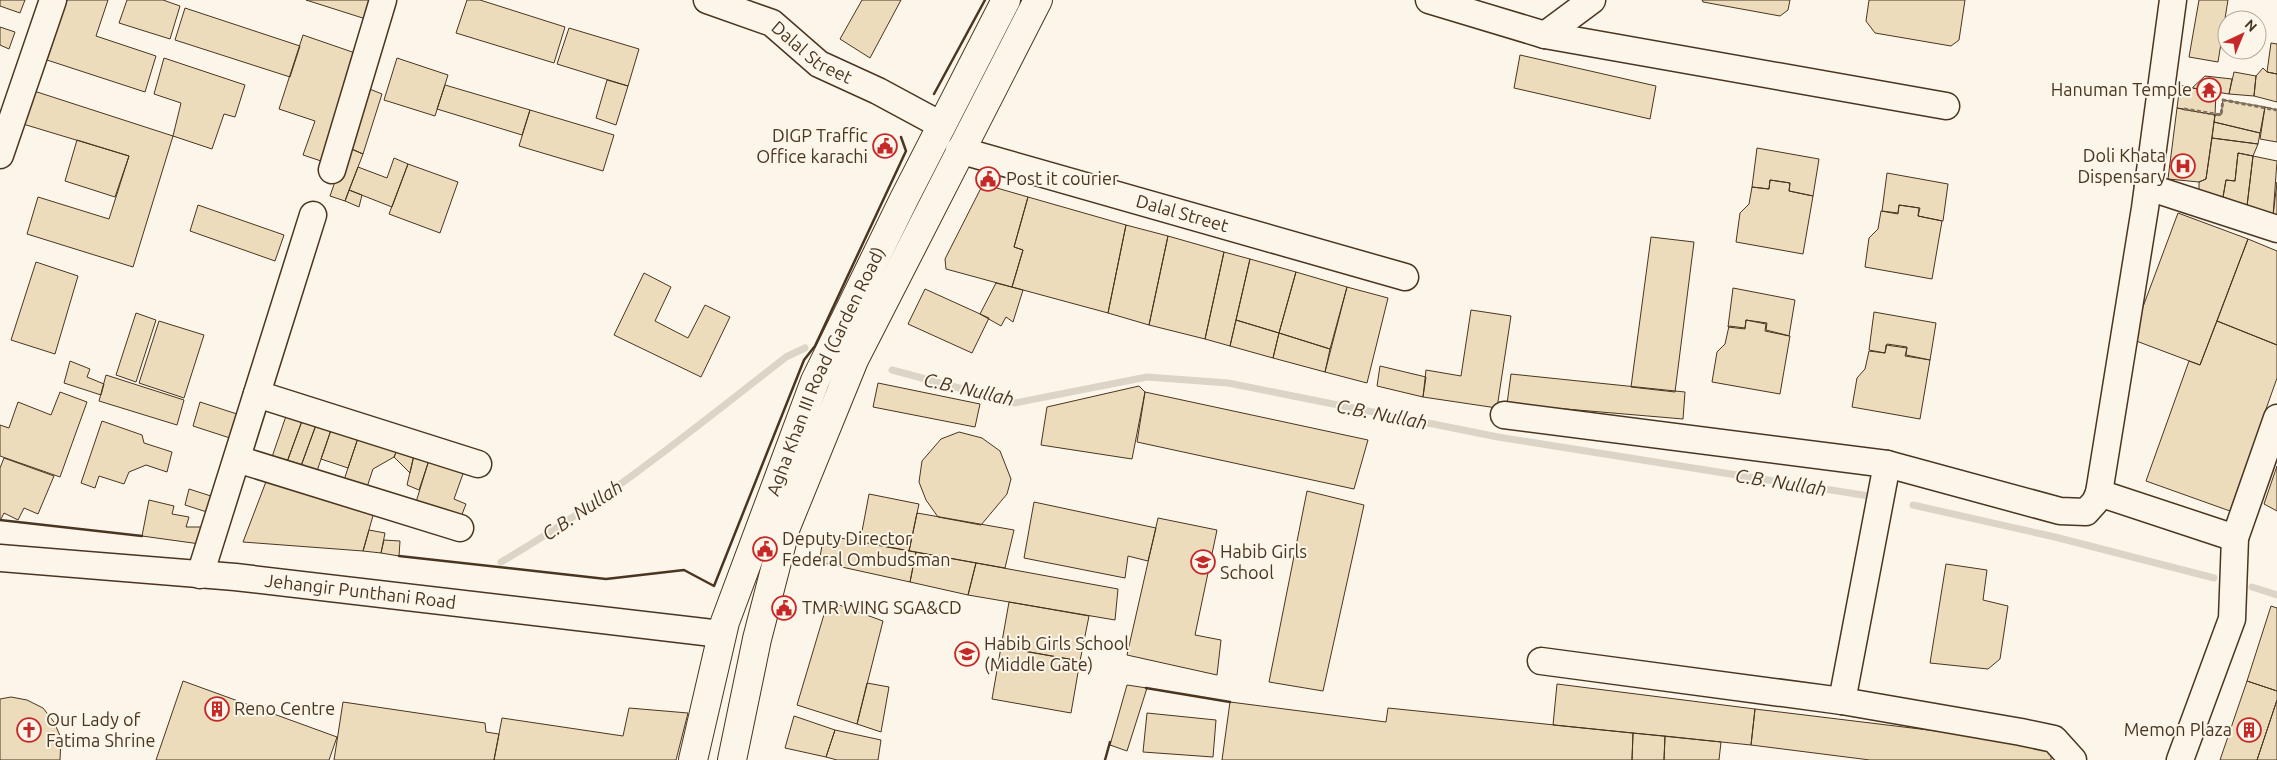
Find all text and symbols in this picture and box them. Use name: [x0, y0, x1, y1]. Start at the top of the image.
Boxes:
north arrow: [2217, 10, 2267, 60]
street label: Dalal Street: [768, 16, 856, 87]
text: N: [2242, 16, 2260, 35]
temple icon: Hanuman Temple: [2196, 77, 2222, 103]
place label: Hanuman Temple: [2051, 79, 2192, 99]
place label: DIGP Traffic Office karachi: [756, 125, 868, 166]
public building icon: DIGP Traffic Office karachi: [872, 133, 898, 159]
place label: Doli Khata Dispensary: [2077, 145, 2166, 186]
hospital icon: Doli Khata Dispensary: [2170, 153, 2196, 179]
public building icon: Post it courier: [975, 166, 1001, 192]
place label: Post it courier: [1006, 168, 1119, 188]
street label: Dalal Street: [1134, 190, 1231, 235]
street label: Agha Khan III Road (Garden Road): [762, 243, 889, 498]
water label: C.B. Nullah: [922, 368, 1016, 410]
water label: C.B. Nullah: [1335, 394, 1429, 434]
water label: C.B. Nullah: [1734, 464, 1828, 500]
water label: C.B. Nullah: [538, 475, 626, 545]
place label: Deputy Director Federal Ombudsman: [782, 528, 950, 569]
public building icon: Deputy Director Federal Ombudsman: [752, 536, 778, 562]
place label: Habib Girls School: [1220, 541, 1307, 582]
school or university icon: Habib Girls School: [1190, 549, 1216, 575]
street label: Jehangir Punthani Road: [264, 570, 457, 612]
public building icon: TMR WING SGA&CD: [771, 595, 797, 621]
place label: TMR WING SGA&CD: [802, 597, 962, 617]
place label: Habib Girls School (Middle Gate): [984, 633, 1129, 675]
school or university icon: Habib Girls School (Middle Gate): [954, 641, 980, 667]
building icon: Reno Centre: [204, 696, 230, 722]
place label: Reno Centre: [234, 698, 335, 718]
place label: Our Lady of Fatima Shrine: [46, 709, 156, 750]
church icon: Our Lady of Fatima Shrine: [16, 717, 42, 743]
building icon: Memon Plaza: [2236, 717, 2262, 743]
place label: Memon Plaza: [2124, 719, 2232, 739]

